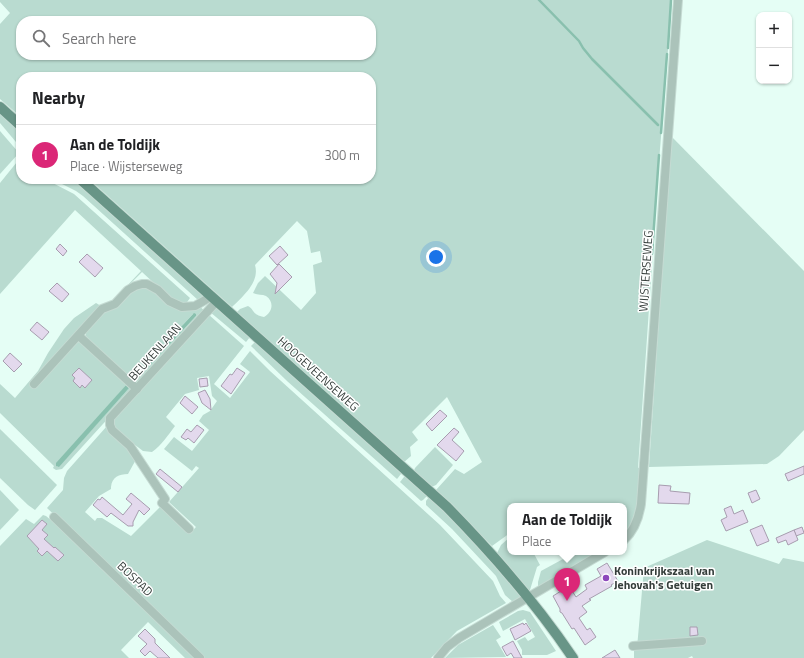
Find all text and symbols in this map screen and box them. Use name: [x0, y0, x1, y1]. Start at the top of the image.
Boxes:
map controls: [756, 12, 792, 84]
button: +: [756, 12, 792, 48]
search box: [16, 16, 376, 60]
icon: search: [30, 27, 52, 49]
text: Search here: [62, 27, 136, 50]
button: −: [756, 48, 792, 84]
text: Nearby: [32, 85, 85, 111]
text: Aan de Toldijk: [70, 133, 160, 156]
text: 1: [41, 145, 49, 165]
text: 300 m: [324, 145, 360, 165]
text: Place · Wijsterseweg: [70, 156, 182, 176]
street label: WIJSTERSEWEG: [633, 230, 658, 312]
your location: [426, 247, 446, 267]
street label: BEUKENLAAN: [124, 319, 186, 385]
street label: HOOGEVEENSEWEG: [273, 332, 363, 415]
popup: [507, 503, 627, 555]
text: Aan de Toldijk: [522, 508, 612, 531]
text: Place: [522, 531, 551, 551]
street label: BOSPAD: [113, 557, 158, 601]
place label: Koninkrijkszaal van Jehovah's Getuigen: [614, 561, 715, 594]
pin: 1: [554, 568, 580, 601]
marker: Koninkrijkszaal van Jehovah's Getuigen: [601, 573, 611, 583]

